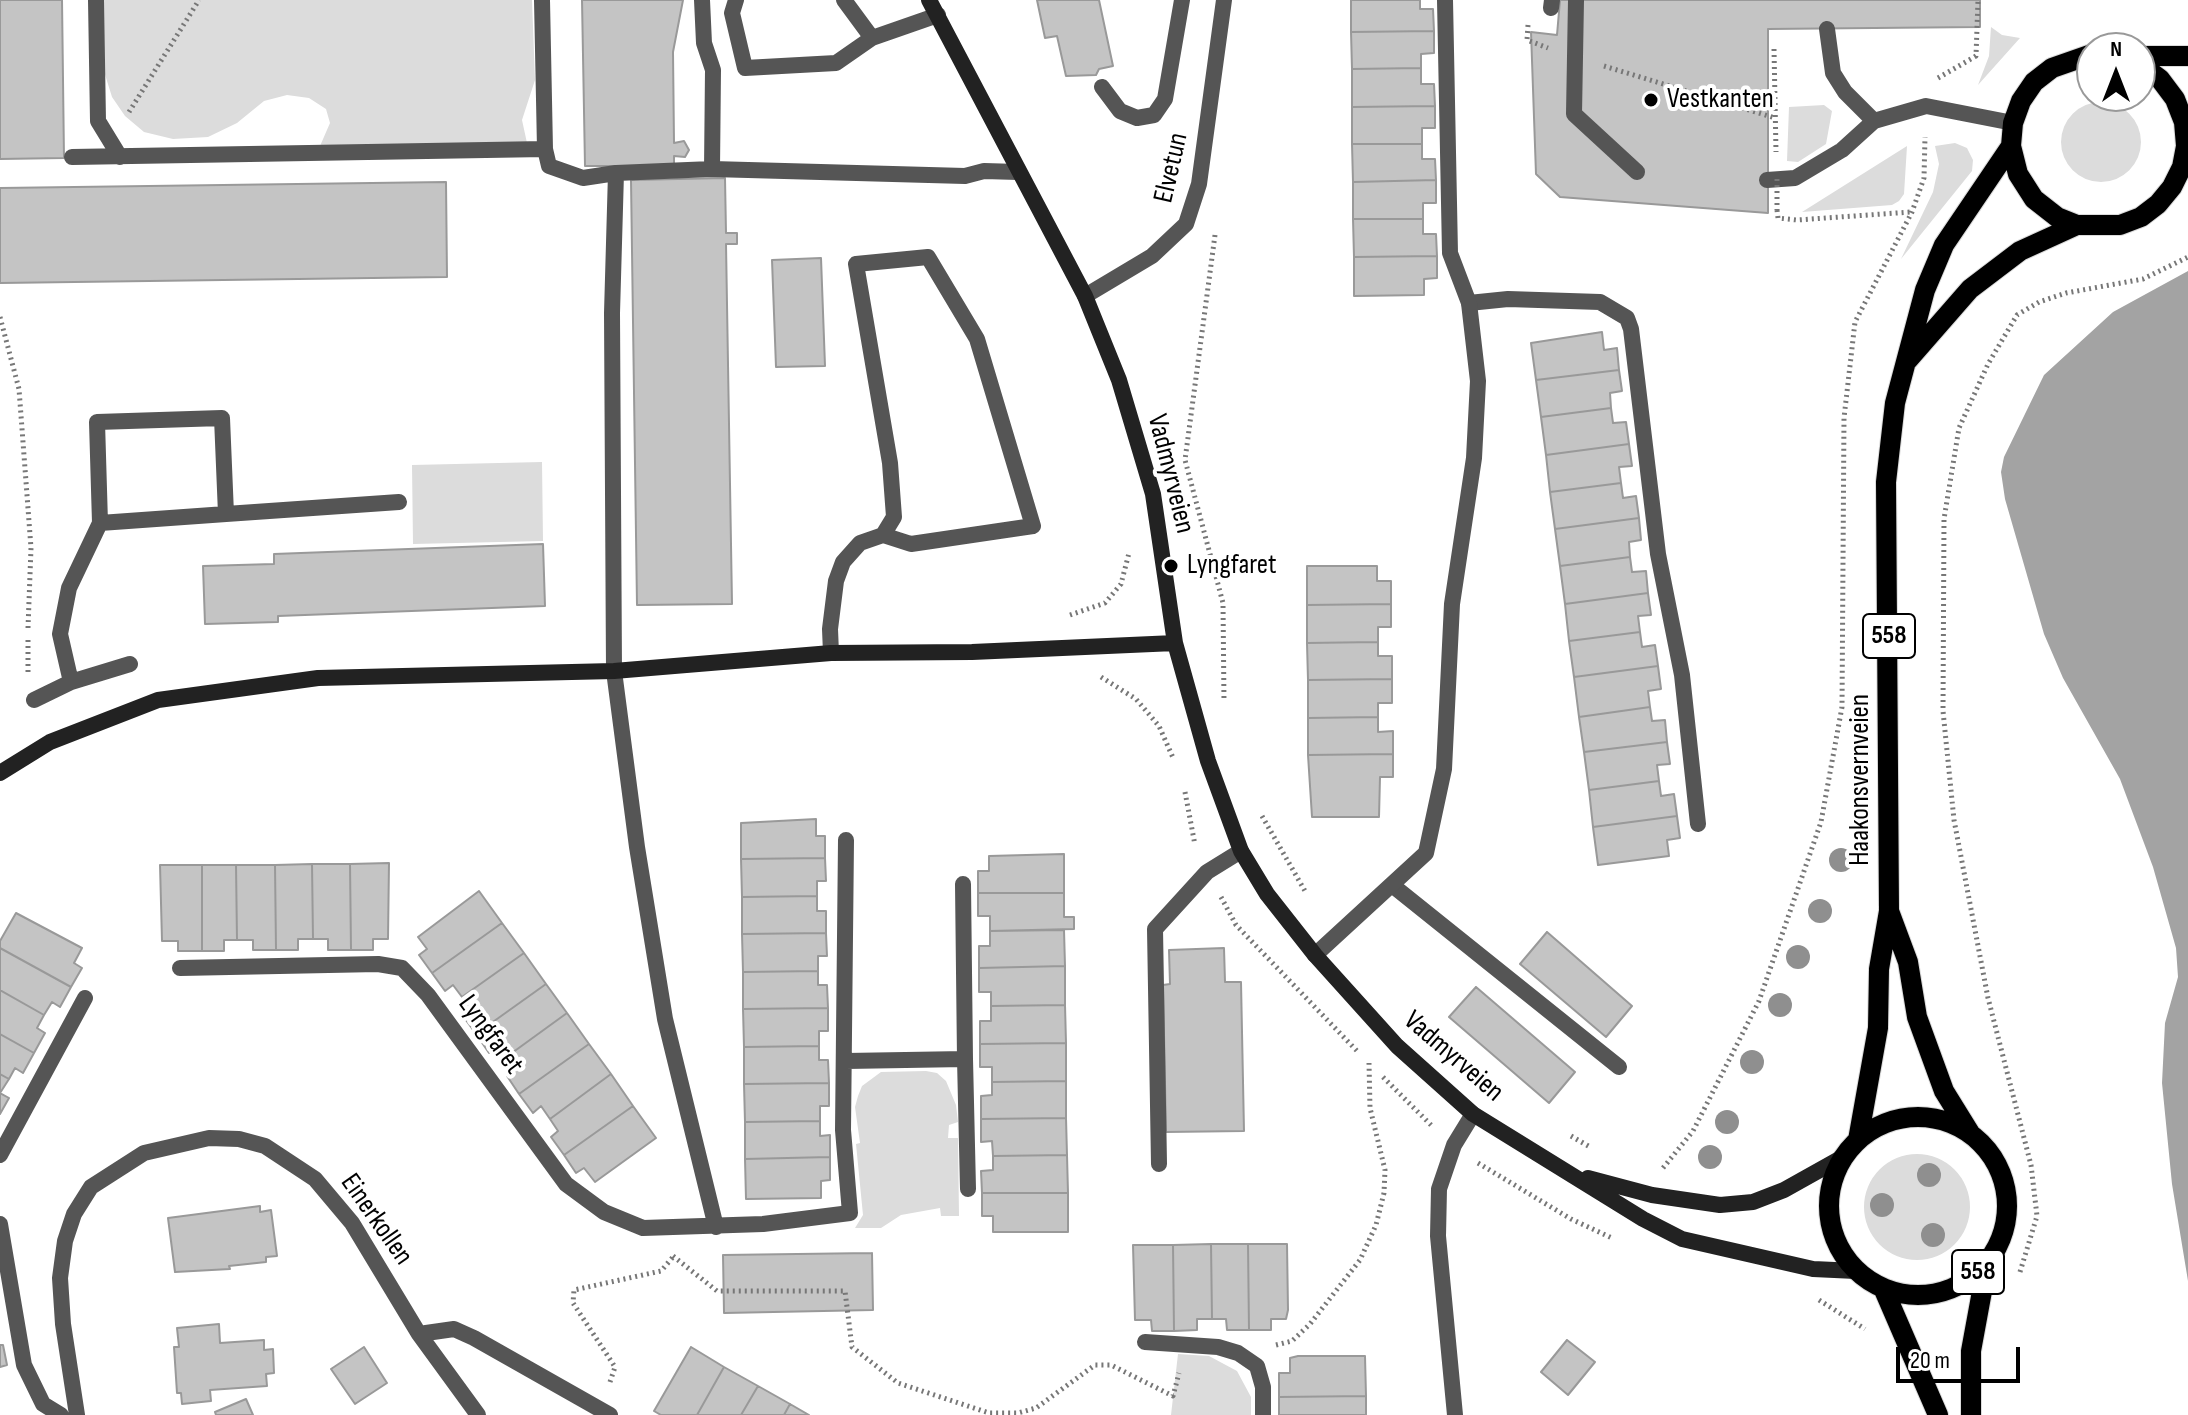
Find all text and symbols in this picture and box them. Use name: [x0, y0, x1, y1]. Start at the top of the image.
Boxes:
north arrow: [2076, 32, 2156, 112]
text: N: [2110, 36, 2122, 63]
place label: Vestkanten: [1667, 83, 1774, 117]
marker: Vestkanten: [1642, 91, 1660, 109]
street label: Elvetun: [1148, 130, 1196, 206]
street label: Vadmyrveien: [1139, 411, 1201, 537]
place label: Lyngfaret: [1187, 549, 1277, 583]
marker: Lyngfaret: [1162, 557, 1180, 575]
road number: 558: [1863, 614, 1915, 658]
street label: Haakonsvernveien: [1844, 694, 1878, 866]
street label: Lyngfaret: [450, 989, 530, 1081]
street label: Vadmyrveien: [1396, 1004, 1510, 1110]
street label: Einerkollen: [333, 1168, 419, 1272]
road number: 558: [1952, 1250, 2004, 1294]
scale bar: [1900, 1331, 2024, 1381]
text: 20 m: [1910, 1346, 1950, 1375]

